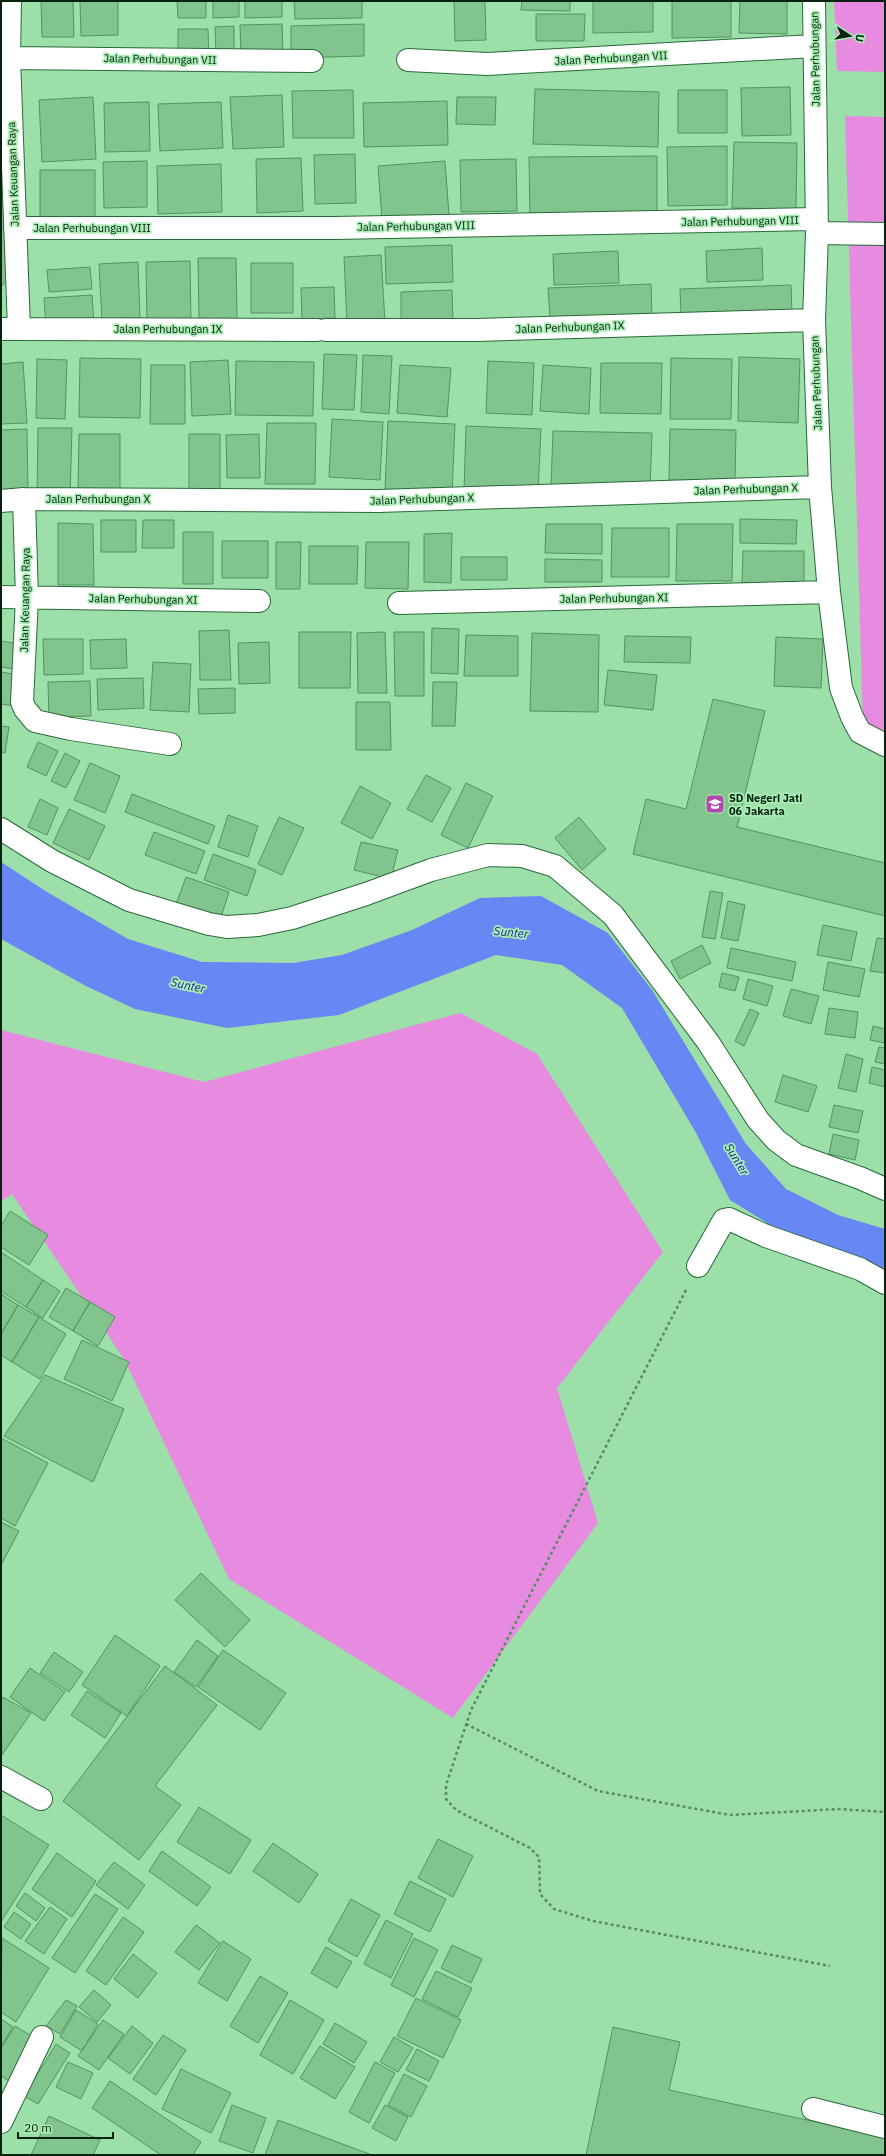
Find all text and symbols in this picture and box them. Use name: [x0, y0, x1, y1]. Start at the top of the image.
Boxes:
street label: Jalan Perhubungan: [807, 11, 823, 107]
north arrow: [830, 16, 870, 56]
text: U: [852, 33, 867, 43]
street label: Jalan Perhubungan VII: [554, 48, 668, 68]
street label: Jalan Perhubungan VII: [103, 51, 217, 67]
street label: Jalan Keuangan Raya: [4, 121, 22, 227]
street label: Jalan Perhubungan VIII: [681, 213, 799, 229]
street label: Jalan Perhubungan VIII: [357, 218, 475, 234]
street label: Jalan Perhubungan VIII: [33, 221, 151, 235]
street label: Jalan Perhubungan IX: [515, 318, 625, 336]
street label: Jalan Perhubungan IX: [114, 322, 223, 336]
street label: Jalan Perhubungan: [807, 335, 825, 431]
street label: Jalan Perhubungan X: [694, 480, 799, 498]
street label: Jalan Perhubungan X: [370, 490, 475, 508]
street label: Jalan Perhubungan X: [46, 492, 150, 506]
street label: Jalan Keuangan Raya: [17, 547, 33, 652]
street label: Jalan Perhubungan XI: [560, 590, 668, 606]
street label: Jalan Perhubungan XI: [89, 591, 197, 607]
place label: SD Negeri Jati 06 Jakarta: [729, 791, 802, 818]
school or university icon: SD Negeri Jati 06 Jakarta: [704, 793, 726, 815]
water label: Sunter: [493, 923, 530, 941]
water label: Sunter: [169, 974, 207, 996]
water label: Sunter: [721, 1140, 753, 1178]
scale bar: [18, 2114, 113, 2140]
text: 20 m: [24, 2120, 52, 2135]

